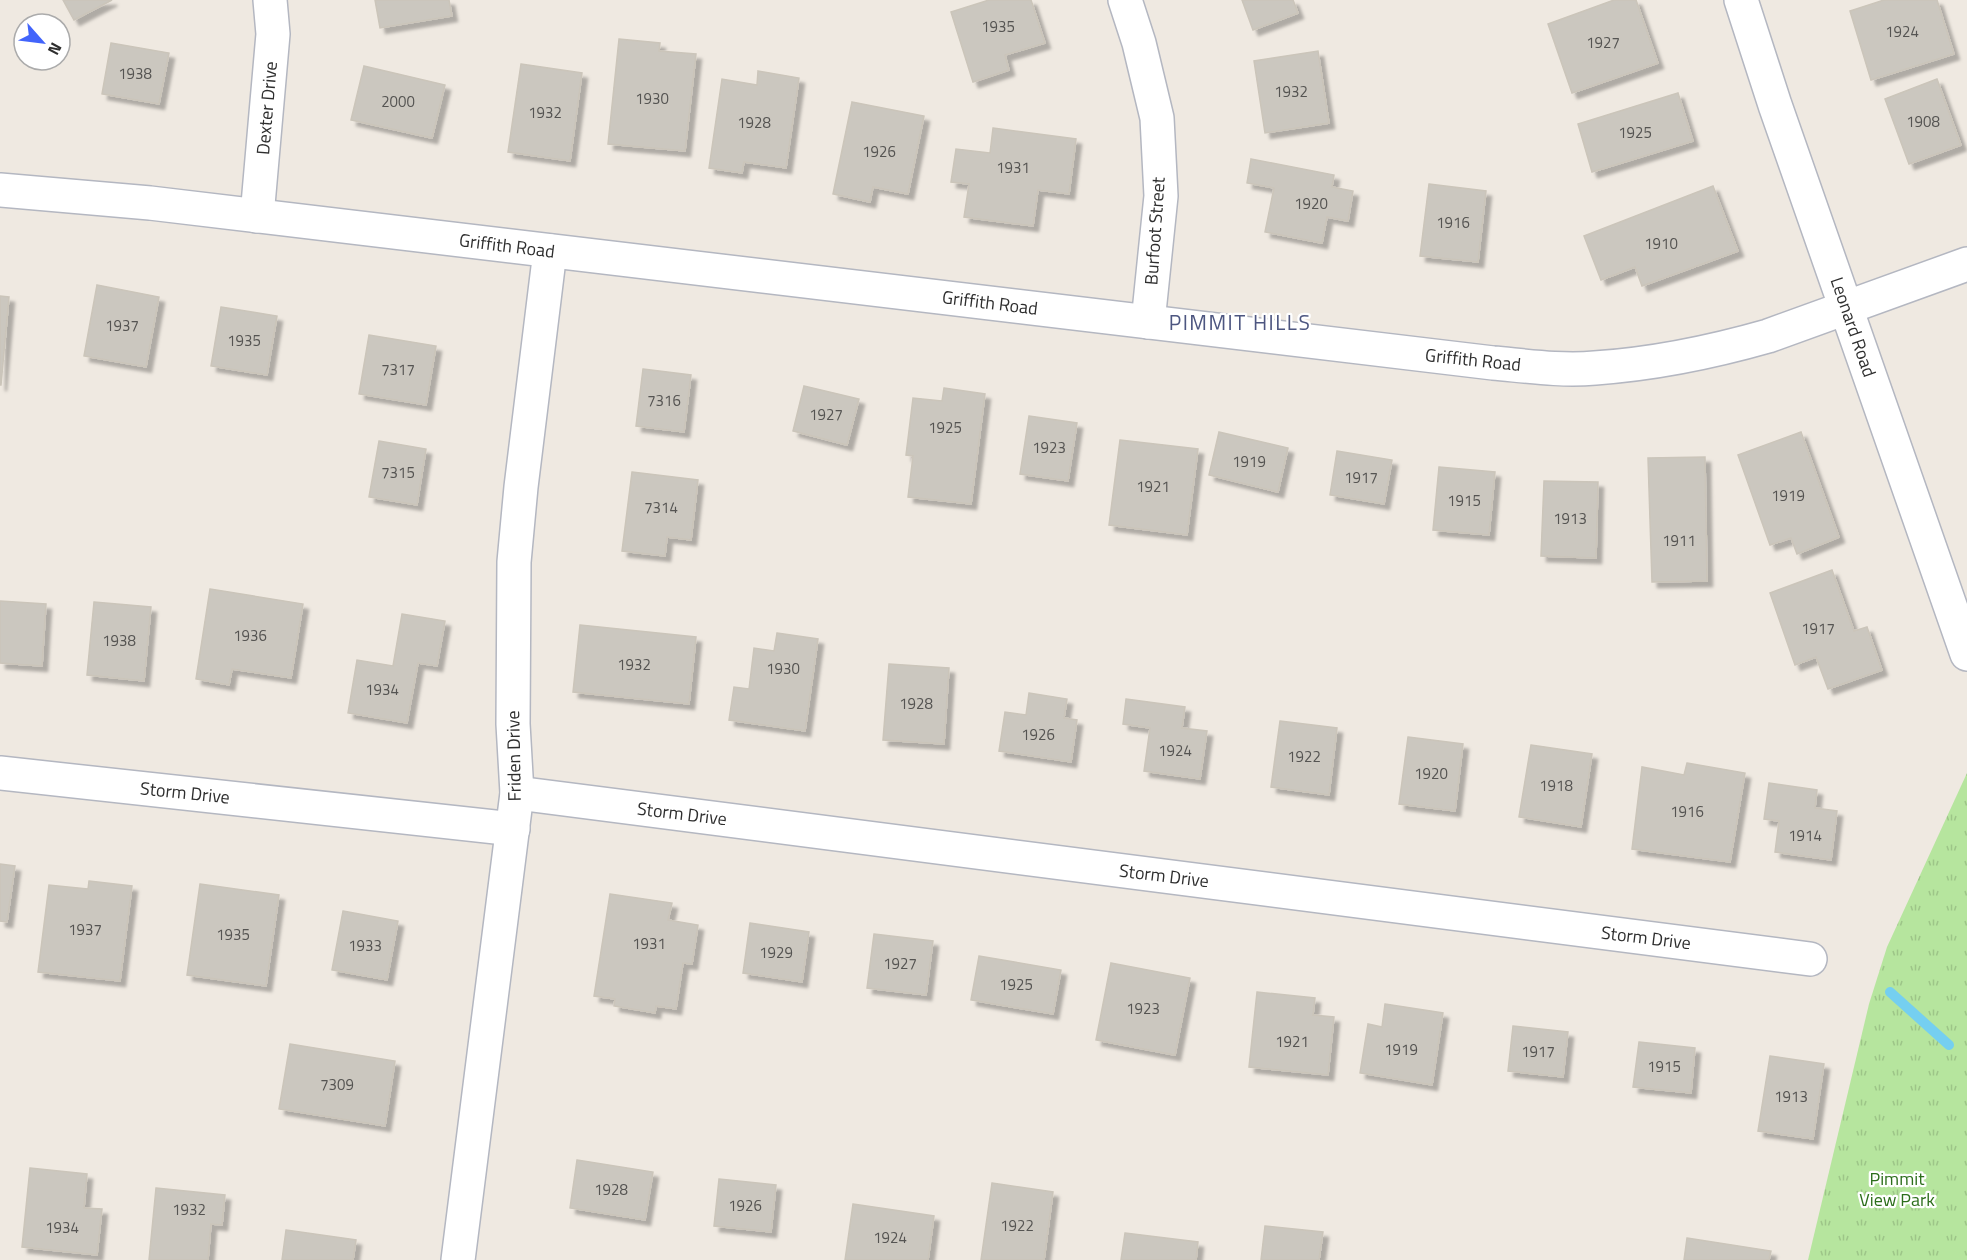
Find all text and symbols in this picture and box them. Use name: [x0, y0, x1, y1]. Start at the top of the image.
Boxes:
north arrow: [12, 12, 72, 72]
house number: 1935: [981, 15, 1015, 38]
house number: 1924: [1885, 20, 1919, 43]
house number: 1927: [1586, 31, 1620, 54]
text: N: [42, 39, 68, 60]
street label: Dexter Drive: [249, 60, 284, 156]
house number: 1938: [118, 62, 152, 85]
house number: 1932: [1274, 80, 1308, 103]
house number: 1930: [635, 87, 669, 110]
house number: 2000: [381, 90, 415, 113]
house number: 1932: [528, 101, 562, 124]
house number: 1908: [1906, 110, 1940, 133]
house number: 1928: [737, 111, 771, 134]
house number: 1925: [1618, 121, 1652, 144]
house number: 1926: [862, 140, 896, 163]
house number: 1931: [996, 156, 1030, 179]
street label: Burfoot Street: [1137, 175, 1172, 286]
house number: 1920: [1294, 192, 1328, 215]
house number: 1916: [1436, 211, 1470, 234]
street label: Griffith Road: [458, 226, 556, 265]
house number: 1910: [1644, 232, 1678, 255]
street label: Leonard Road: [1824, 273, 1883, 381]
street label: Griffith Road: [941, 283, 1039, 322]
district label: PIMMIT HILLS: [1169, 306, 1311, 338]
house number: 1937: [105, 314, 139, 337]
house number: 1935: [227, 329, 261, 352]
street label: Griffith Road: [1424, 341, 1522, 378]
house number: 7317: [381, 358, 415, 381]
house number: 7316: [647, 389, 681, 412]
house number: 1927: [809, 403, 843, 426]
house number: 1925: [928, 416, 962, 439]
house number: 1923: [1032, 436, 1066, 459]
house number: 1919: [1232, 450, 1266, 473]
house number: 7315: [381, 461, 415, 484]
house number: 1917: [1344, 466, 1378, 489]
house number: 1921: [1136, 475, 1170, 498]
house number: 1919: [1771, 484, 1805, 507]
house number: 1915: [1447, 489, 1481, 512]
house number: 7314: [644, 496, 678, 519]
house number: 1913: [1553, 507, 1587, 530]
house number: 1911: [1662, 529, 1696, 552]
house number: 1917: [1801, 617, 1835, 640]
house number: 1936: [233, 624, 267, 647]
house number: 1938: [102, 629, 136, 652]
house number: 1932: [617, 653, 651, 676]
house number: 1930: [766, 657, 800, 680]
house number: 1934: [365, 678, 399, 701]
house number: 1928: [899, 692, 933, 715]
street label: Friden Drive: [499, 710, 528, 802]
house number: 1926: [1021, 723, 1055, 746]
house number: 1924: [1158, 739, 1192, 762]
house number: 1922: [1287, 745, 1321, 768]
house number: 1920: [1414, 762, 1448, 785]
street label: Storm Drive: [139, 774, 231, 811]
house number: 1918: [1539, 774, 1573, 797]
street label: Storm Drive: [636, 795, 728, 832]
house number: 1916: [1670, 800, 1704, 823]
house number: 1914: [1788, 824, 1822, 847]
street label: Storm Drive: [1118, 857, 1210, 894]
house number: 1937: [68, 918, 102, 941]
street label: Storm Drive: [1600, 919, 1692, 956]
house number: 1935: [216, 923, 250, 946]
house number: 1931: [632, 932, 666, 955]
house number: 1933: [348, 934, 382, 957]
house number: 1929: [759, 941, 793, 964]
house number: 1927: [883, 952, 917, 975]
house number: 1925: [999, 973, 1033, 996]
house number: 1923: [1126, 997, 1160, 1020]
house number: 1921: [1275, 1030, 1309, 1053]
house number: 1919: [1384, 1038, 1418, 1061]
house number: 1917: [1521, 1040, 1555, 1063]
house number: 1915: [1647, 1055, 1681, 1078]
house number: 7309: [320, 1073, 354, 1096]
house number: 1913: [1774, 1085, 1808, 1108]
park label: Pimmit View Park: [1859, 1165, 1935, 1213]
house number: 1928: [594, 1178, 628, 1201]
house number: 1926: [728, 1194, 762, 1217]
house number: 1932: [172, 1198, 206, 1221]
house number: 1922: [1000, 1214, 1034, 1237]
house number: 1934: [45, 1216, 79, 1239]
house number: 1924: [873, 1226, 907, 1249]

